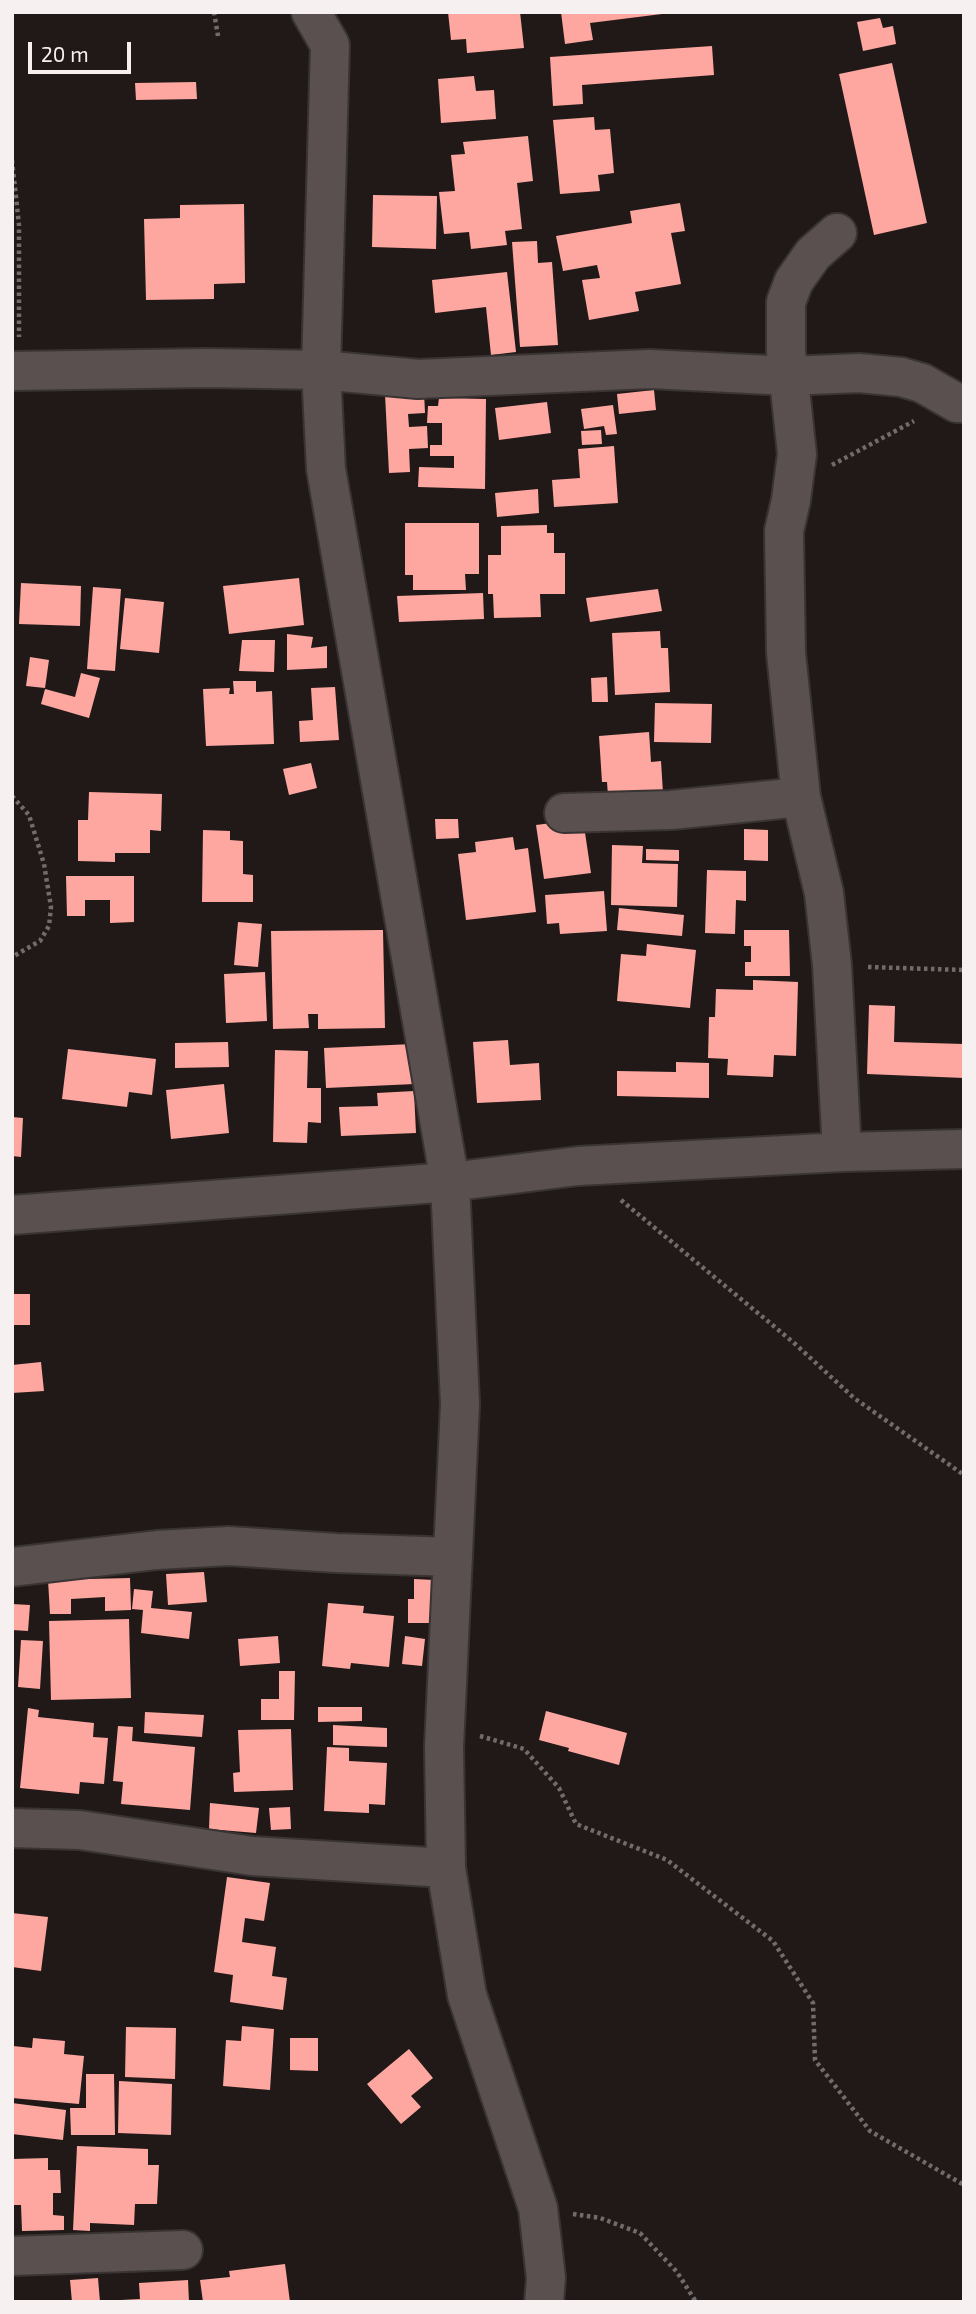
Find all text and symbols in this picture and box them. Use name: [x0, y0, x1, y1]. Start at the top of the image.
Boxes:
scale bar: [32, 28, 135, 72]
text: 20 m: [41, 41, 89, 66]

